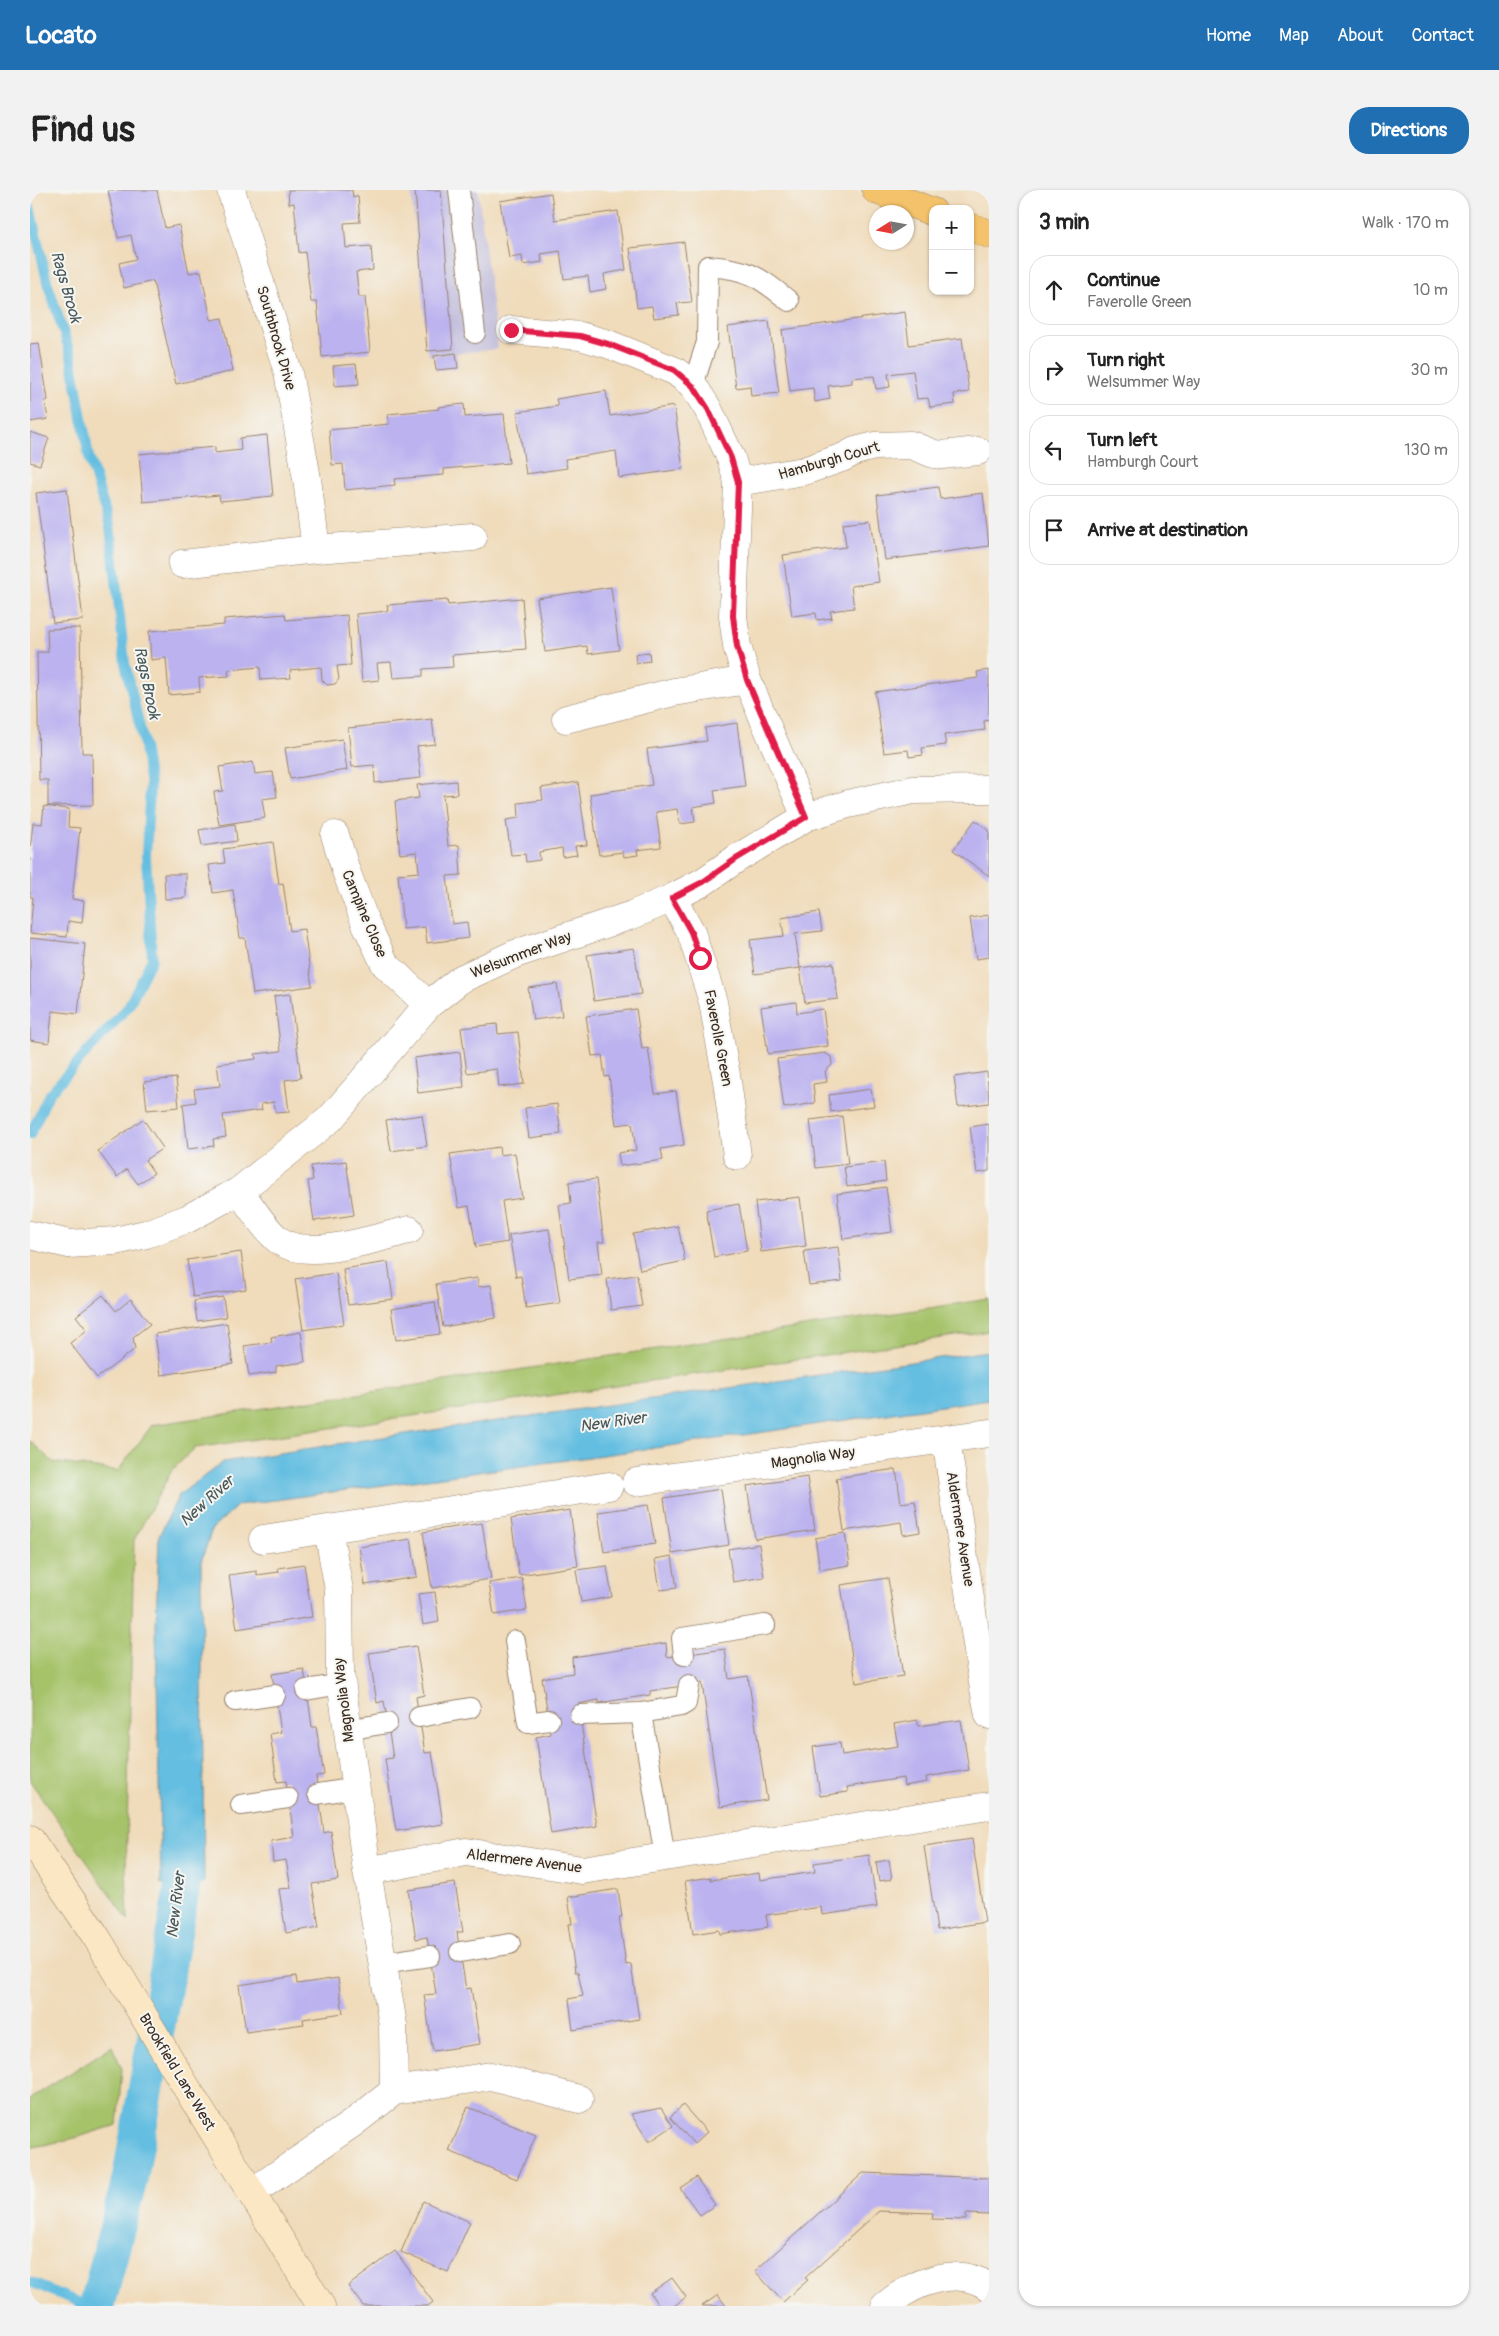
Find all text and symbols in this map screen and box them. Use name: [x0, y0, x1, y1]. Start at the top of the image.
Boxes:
text: Locato: [25, 21, 97, 50]
text: Home: [1206, 24, 1251, 47]
text: Map: [1279, 24, 1309, 47]
text: About: [1337, 24, 1383, 47]
text: Contact: [1411, 24, 1474, 47]
button: Directions: [1349, 107, 1469, 154]
text: Find us: [30, 108, 135, 152]
north arrow: [869, 205, 914, 250]
map controls: [929, 205, 974, 295]
button: +: [929, 205, 974, 250]
text: 3 min: [1039, 209, 1089, 236]
text: Walk · 170 m: [1362, 213, 1449, 233]
water label: Rags Brook: [46, 249, 86, 326]
button: −: [929, 250, 974, 295]
text: Continue: [1087, 268, 1160, 292]
icon: ahead: [1040, 276, 1068, 304]
text: 10 m: [1413, 280, 1448, 300]
street label: Southbrook Drive: [252, 284, 300, 393]
text: Faverolle Green: [1087, 292, 1192, 312]
route end: [500, 319, 523, 342]
text: Turn right: [1087, 348, 1165, 372]
icon: right: [1040, 356, 1068, 384]
text: 30 m: [1410, 360, 1448, 380]
text: Welsummer Way: [1087, 372, 1200, 392]
text: Turn left: [1087, 428, 1157, 452]
icon: left: [1040, 436, 1068, 464]
street label: Hamburgh Court: [776, 437, 883, 485]
text: 130 m: [1404, 440, 1448, 460]
text: Hamburgh Court: [1087, 452, 1198, 472]
icon: arrive: [1040, 516, 1068, 544]
text: Arrive at destination: [1087, 518, 1248, 542]
water label: Rags Brook: [130, 645, 165, 722]
street label: Campine Close: [337, 867, 391, 961]
street label: Welsummer Way: [468, 927, 574, 983]
route start: [689, 947, 712, 970]
street label: Faverolle Green: [699, 988, 737, 1088]
water label: New River: [579, 1407, 650, 1437]
street label: Magnolia Way: [770, 1443, 857, 1473]
water label: New River: [176, 1470, 240, 1531]
street label: Aldermere Avenue: [942, 1470, 979, 1588]
street label: Magnolia Way: [329, 1656, 359, 1743]
street label: Aldermere Avenue: [465, 1844, 583, 1878]
water label: New River: [162, 1869, 190, 1939]
street label: Brookfield Lane West: [135, 2010, 220, 2135]

